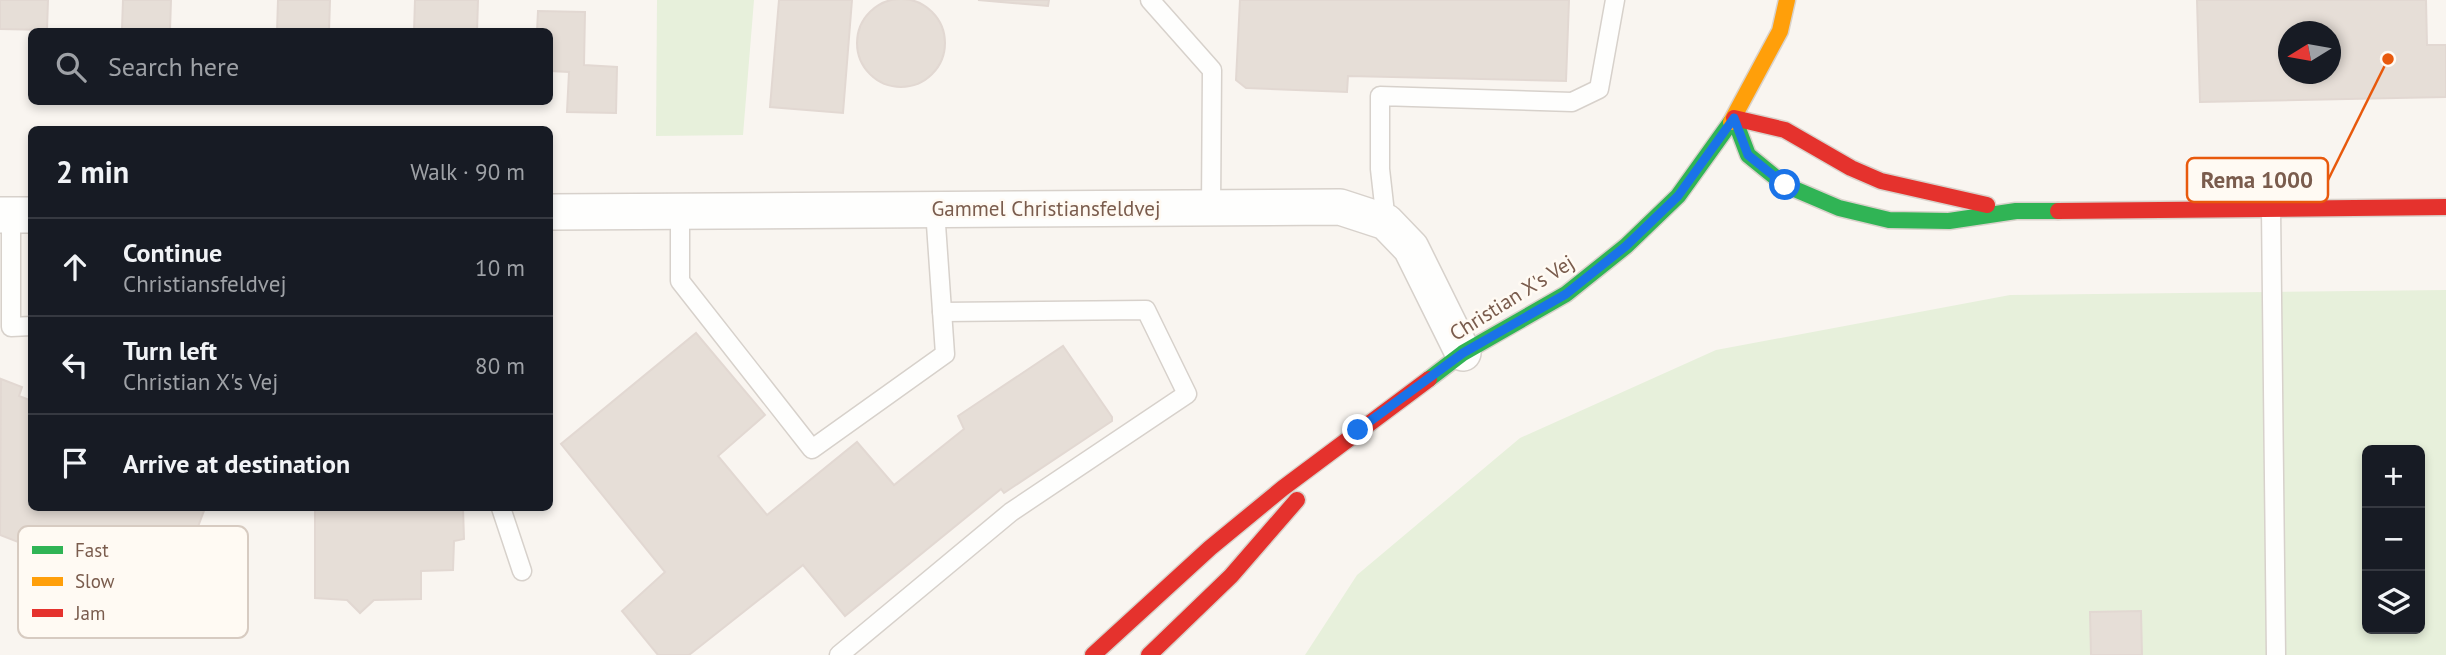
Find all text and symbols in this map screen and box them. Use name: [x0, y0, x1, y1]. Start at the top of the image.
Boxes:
north arrow: [2278, 21, 2341, 84]
search box: [28, 28, 553, 105]
icon: search: [52, 48, 90, 86]
text: Search here: [108, 50, 239, 83]
text: 2 min: [56, 152, 129, 191]
text: Walk · 90 m: [410, 157, 525, 186]
callout: Rema 1000: [2187, 158, 2328, 202]
text: Rema 1000: [2201, 165, 2313, 194]
route start: [1769, 169, 1800, 200]
street label: Gammel Christiansfeldvej: [931, 195, 1161, 222]
text: Continue: [123, 236, 222, 269]
icon: ahead: [56, 248, 94, 286]
street label: Christian X's Vej: [1444, 249, 1579, 347]
text: 10 m: [475, 253, 525, 282]
text: Christiansfeldvej: [123, 269, 287, 298]
text: Turn left: [123, 334, 217, 367]
icon: left: [56, 346, 94, 384]
text: 80 m: [475, 351, 525, 380]
text: Christian X's Vej: [123, 367, 278, 396]
route end: [1342, 414, 1373, 445]
icon: arrive: [56, 444, 94, 482]
map controls: [2362, 445, 2425, 634]
button: +: [2362, 445, 2425, 508]
text: Arrive at destination: [123, 447, 350, 480]
button: −: [2362, 508, 2425, 571]
legend: [18, 526, 248, 638]
text: Fast: [75, 538, 109, 562]
text: Slow: [75, 569, 115, 593]
button: layers: [2362, 571, 2425, 634]
text: Jam: [74, 601, 105, 625]

